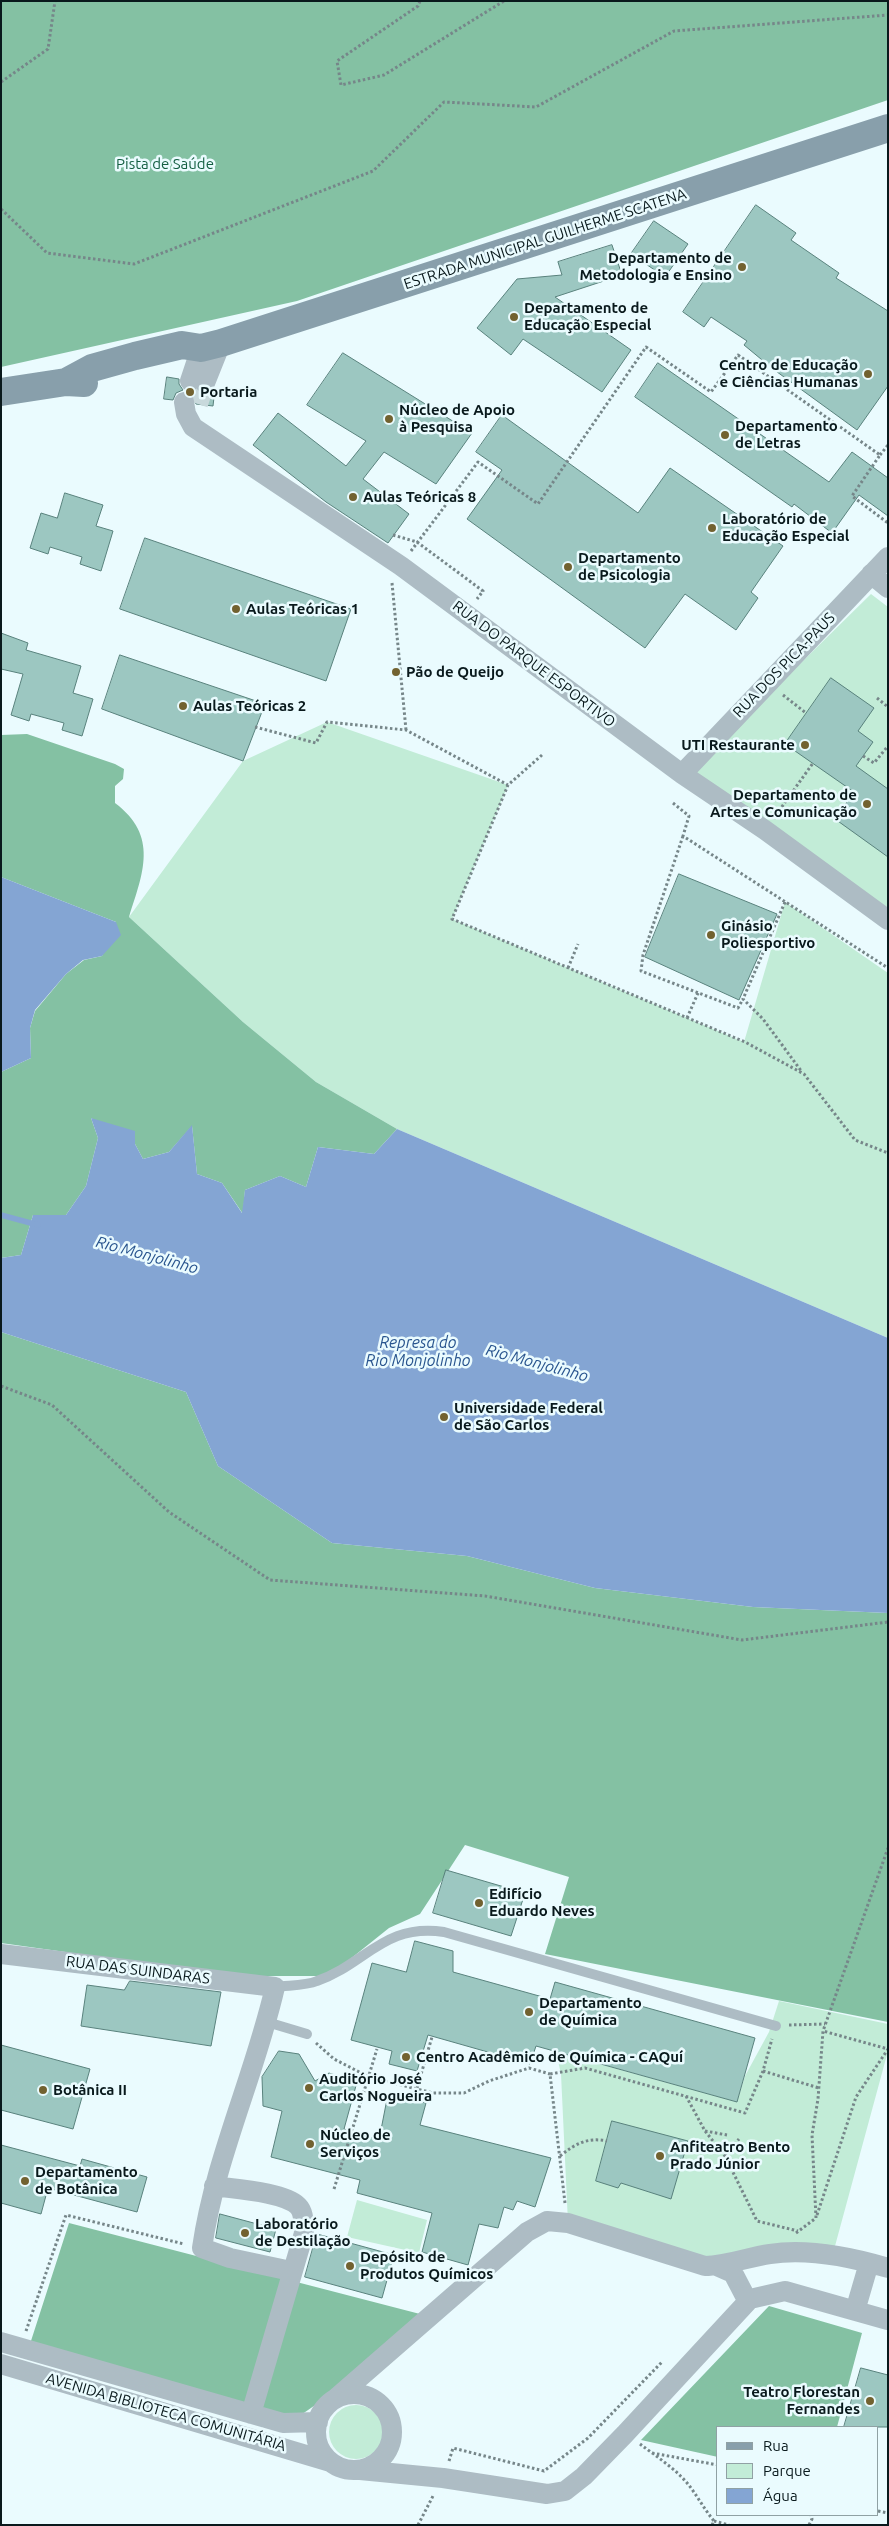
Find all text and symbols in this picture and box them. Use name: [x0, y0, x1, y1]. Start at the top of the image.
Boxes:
park label: Pista de Saúde: [116, 155, 214, 173]
street label: ESTRADA MUNICIPAL GUILHERME SCATENA: [401, 185, 689, 293]
place label: Departamento de Metodologia e Ensino: [580, 249, 732, 284]
marker: Departamento de Metodologia e Ensino: [736, 261, 748, 273]
place label: Departamento de Educação Especial: [524, 299, 651, 334]
marker: Departamento de Educação Especial: [508, 311, 520, 323]
place label: Centro de Educação e Ciências Humanas: [719, 356, 858, 391]
marker: Centro de Educação e Ciências Humanas: [862, 368, 874, 380]
place label: Portaria: [200, 383, 257, 401]
marker: Portaria: [184, 386, 196, 398]
place label: Núcleo de Apoio à Pesquisa: [399, 401, 515, 436]
marker: Núcleo de Apoio à Pesquisa: [383, 413, 395, 425]
place label: Departamento de Letras: [735, 417, 838, 452]
marker: Departamento de Letras: [719, 429, 731, 441]
place label: Aulas Teóricas 8: [363, 488, 476, 506]
marker: Aulas Teóricas 8: [347, 491, 359, 503]
place label: Laboratório de Educação Especial: [722, 510, 849, 545]
marker: Laboratório de Educação Especial: [706, 522, 718, 534]
place label: Departamento de Psicologia: [578, 549, 681, 584]
marker: Departamento de Psicologia: [562, 561, 574, 573]
street label: RUA DO PARQUE ESPORTIVO: [449, 597, 619, 731]
place label: Aulas Teóricas 1: [246, 600, 359, 618]
marker: Aulas Teóricas 1: [230, 603, 242, 615]
street label: RUA DOS PICA-PAUS: [729, 609, 839, 721]
place label: Pão de Queijo: [406, 663, 504, 681]
marker: Pão de Queijo: [390, 666, 402, 678]
place label: Aulas Teóricas 2: [193, 697, 306, 715]
marker: Aulas Teóricas 2: [177, 700, 189, 712]
place label: UTI Restaurante: [681, 736, 795, 754]
marker: UTI Restaurante: [799, 739, 811, 751]
place label: Departamento de Artes e Comunicação: [710, 786, 857, 821]
marker: Departamento de Artes e Comunicação: [861, 798, 873, 810]
place label: Ginásio Poliesportivo: [721, 917, 815, 952]
marker: Ginásio Poliesportivo: [705, 929, 717, 941]
water label: Rio Monjolinho: [94, 1232, 200, 1278]
water label: Represa do Rio Monjolinho: [366, 1333, 470, 1371]
water label: Rio Monjolinho: [484, 1340, 590, 1386]
place label: Universidade Federal de São Carlos: [454, 1399, 603, 1434]
marker: Universidade Federal de São Carlos: [438, 1411, 450, 1423]
place label: Edifício Eduardo Neves: [489, 1885, 595, 1920]
marker: Edifício Eduardo Neves: [473, 1897, 485, 1909]
street label: RUA DAS SUINDARAS: [65, 1952, 211, 1988]
place label: Departamento de Química: [539, 1994, 642, 2029]
marker: Departamento de Química: [523, 2006, 535, 2018]
place label: Centro Acadêmico de Química - CAQuí: [416, 2048, 683, 2066]
marker: Centro Acadêmico de Química - CAQuí: [400, 2051, 412, 2063]
place label: Auditório José Carlos Nogueira: [319, 2070, 432, 2105]
place label: Botânica II: [53, 2081, 127, 2099]
marker: Auditório José Carlos Nogueira: [303, 2082, 315, 2094]
marker: Botânica II: [37, 2084, 49, 2096]
place label: Núcleo de Serviços: [320, 2126, 391, 2161]
marker: Núcleo de Serviços: [304, 2138, 316, 2150]
place label: Anfiteatro Bento Prado Júnior: [670, 2138, 790, 2173]
marker: Anfiteatro Bento Prado Júnior: [654, 2150, 666, 2162]
place label: Departamento de Botânica: [35, 2163, 138, 2198]
marker: Departamento de Botânica: [19, 2175, 31, 2187]
place label: Laboratório de Destilação: [255, 2215, 351, 2250]
marker: Laboratório de Destilação: [239, 2227, 251, 2239]
place label: Depósito de Produtos Químicos: [360, 2248, 493, 2283]
marker: Depósito de Produtos Químicos: [344, 2260, 356, 2272]
street label: AVENIDA BIBLIOTECA COMUNITÁRIA: [44, 2369, 288, 2455]
place label: Teatro Florestan Fernandes: [743, 2383, 860, 2418]
marker: Teatro Florestan Fernandes: [864, 2395, 876, 2407]
legend: [716, 2426, 879, 2516]
text: Rua: [763, 2437, 789, 2454]
text: Parque: [763, 2462, 811, 2479]
text: Água: [763, 2487, 798, 2504]

